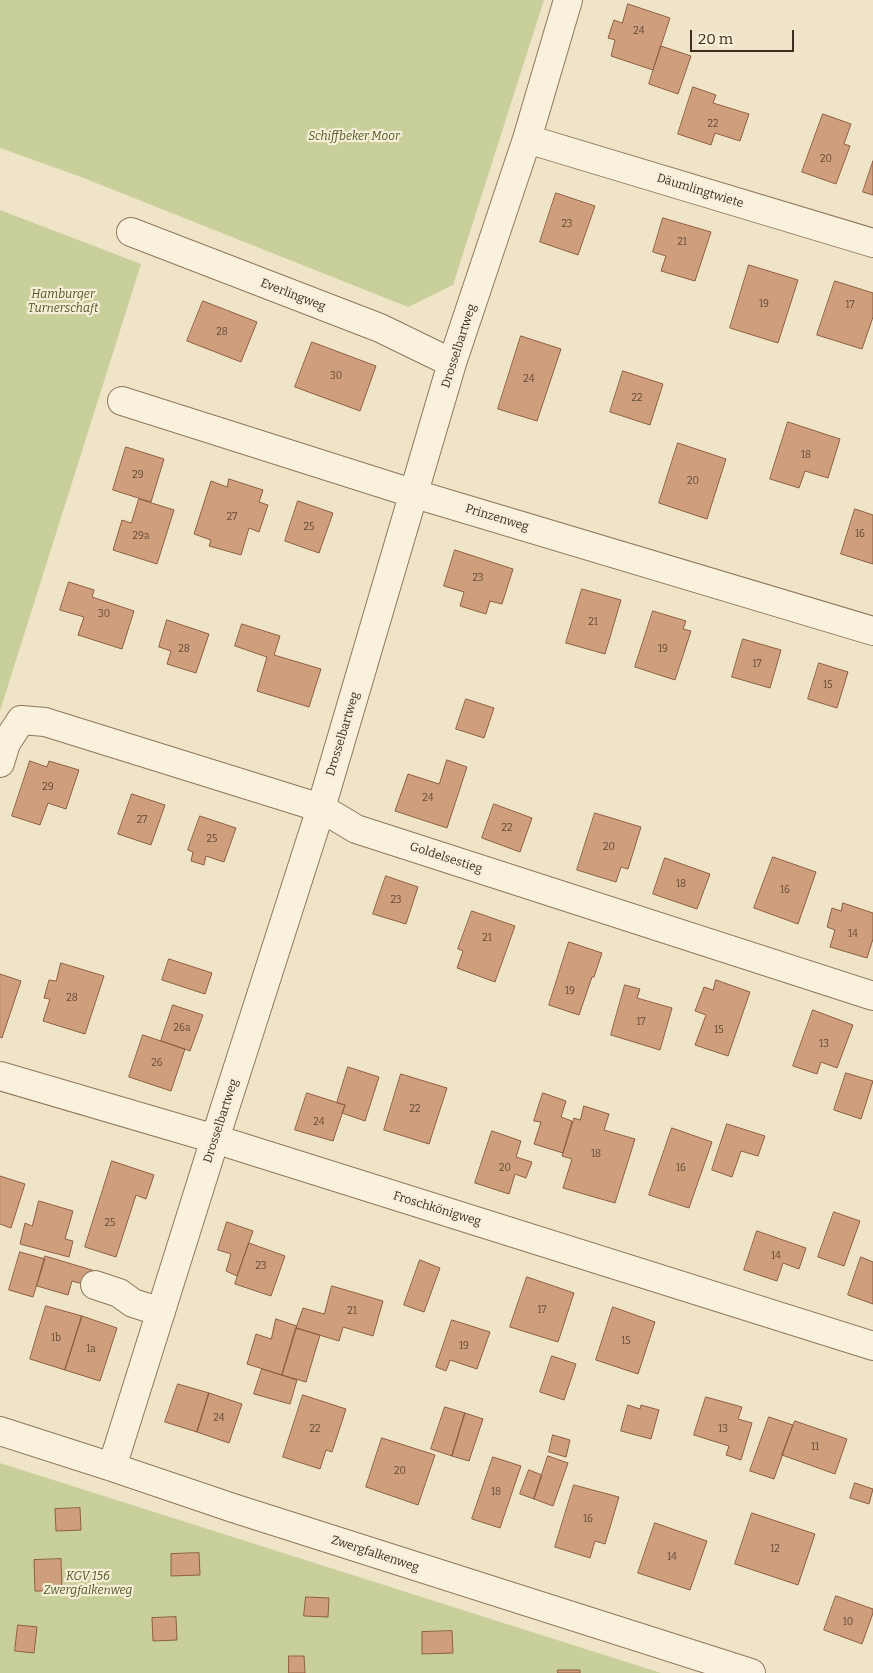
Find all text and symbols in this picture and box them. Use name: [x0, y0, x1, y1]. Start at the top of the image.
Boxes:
scale bar: [693, 20, 797, 52]
house number: 24: [633, 25, 645, 37]
text: 20 m: [698, 30, 733, 48]
house number: 22: [708, 118, 718, 130]
park label: Schiffbeker Moor: [308, 130, 400, 144]
house number: 20: [820, 153, 832, 165]
street label: Däumlingtwiete: [655, 171, 745, 211]
house number: 23: [561, 218, 573, 230]
house number: 21: [677, 236, 687, 248]
street label: Everlingweg: [258, 276, 328, 314]
park label: Hamburger Turnerschaft: [28, 288, 98, 316]
house number: 19: [759, 298, 769, 310]
house number: 17: [846, 299, 854, 311]
street label: Drosselbartweg: [439, 302, 479, 390]
house number: 28: [216, 326, 228, 338]
house number: 30: [330, 370, 342, 382]
house number: 24: [523, 373, 535, 385]
house number: 22: [632, 392, 642, 404]
house number: 18: [801, 449, 811, 461]
house number: 29: [132, 469, 144, 481]
house number: 20: [687, 475, 699, 487]
street label: Prinzenweg: [464, 502, 530, 534]
house number: 27: [227, 511, 237, 523]
house number: 25: [304, 521, 314, 533]
house number: 16: [855, 528, 865, 540]
house number: 29a: [133, 530, 149, 542]
house number: 23: [472, 572, 484, 584]
house number: 30: [98, 608, 110, 620]
house number: 21: [588, 616, 598, 628]
house number: 28: [178, 643, 190, 655]
house number: 19: [658, 643, 668, 655]
house number: 17: [753, 658, 761, 670]
house number: 15: [823, 679, 833, 691]
street label: Drosselbartweg: [323, 690, 363, 778]
house number: 29: [42, 781, 54, 793]
house number: 24: [422, 792, 434, 804]
house number: 27: [137, 814, 147, 826]
house number: 22: [502, 822, 512, 834]
house number: 25: [207, 833, 217, 845]
street label: Goldelsestieg: [408, 839, 484, 877]
house number: 20: [603, 841, 615, 853]
house number: 18: [676, 878, 686, 890]
house number: 16: [780, 884, 790, 896]
house number: 23: [390, 894, 402, 906]
house number: 14: [848, 928, 858, 940]
house number: 21: [482, 932, 492, 944]
house number: 19: [565, 985, 575, 997]
house number: 28: [66, 992, 78, 1004]
house number: 17: [637, 1016, 645, 1028]
house number: 26a: [174, 1022, 190, 1034]
house number: 15: [714, 1024, 724, 1036]
house number: 13: [819, 1038, 829, 1050]
house number: 26: [151, 1057, 163, 1069]
street label: Drosselbartweg: [201, 1077, 241, 1165]
house number: 22: [410, 1103, 420, 1115]
house number: 24: [313, 1116, 325, 1128]
house number: 18: [591, 1148, 601, 1160]
house number: 20: [499, 1162, 511, 1174]
house number: 16: [676, 1162, 686, 1174]
street label: Froschkönigweg: [391, 1189, 483, 1229]
house number: 25: [105, 1217, 115, 1229]
house number: 14: [771, 1250, 781, 1262]
house number: 23: [255, 1260, 267, 1272]
house number: 17: [538, 1304, 546, 1316]
house number: 21: [347, 1305, 357, 1317]
house number: 1b: [51, 1332, 61, 1344]
house number: 15: [621, 1335, 631, 1347]
house number: 19: [459, 1340, 469, 1352]
house number: 1a: [86, 1343, 96, 1355]
house number: 24: [213, 1412, 225, 1424]
house number: 22: [310, 1423, 320, 1435]
house number: 13: [718, 1423, 728, 1435]
house number: 11: [811, 1441, 819, 1453]
house number: 20: [394, 1465, 406, 1477]
house number: 18: [491, 1486, 501, 1498]
house number: 16: [583, 1513, 593, 1525]
street label: Zwergfalkenweg: [329, 1533, 421, 1575]
house number: 12: [770, 1543, 780, 1555]
house number: 14: [667, 1551, 677, 1563]
park label: KGV 156 Zwergfalkenweg: [44, 1570, 132, 1598]
house number: 10: [843, 1616, 853, 1628]

